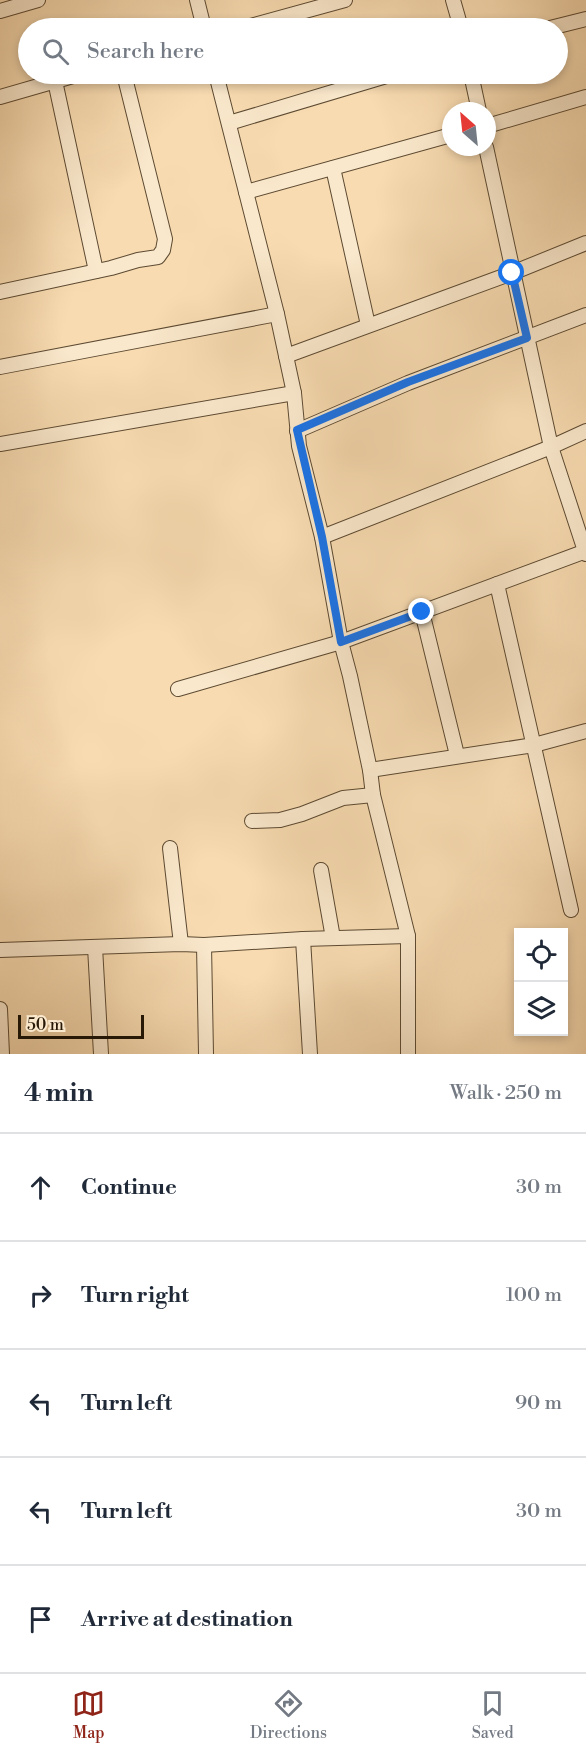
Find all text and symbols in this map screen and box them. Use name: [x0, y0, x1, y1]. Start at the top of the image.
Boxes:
search box: [18, 18, 568, 84]
icon: search: [39, 35, 72, 68]
text: Search here: [87, 38, 204, 65]
north arrow: [442, 102, 496, 156]
route start: [498, 259, 524, 285]
route end: [408, 598, 434, 624]
map controls: [514, 928, 568, 1036]
button: locate: [514, 928, 568, 982]
button: layers: [514, 982, 568, 1036]
scale bar: [18, 1012, 144, 1040]
text: 50 m: [27, 1015, 64, 1035]
text: 4 min: [24, 1077, 94, 1109]
text: Walk · 250 m: [450, 1081, 562, 1106]
icon: ahead: [24, 1171, 57, 1204]
text: Continue: [81, 1174, 177, 1201]
text: 30 m: [516, 1175, 562, 1200]
icon: right: [24, 1279, 57, 1312]
text: Turn right: [81, 1282, 189, 1309]
text: 100 m: [506, 1283, 562, 1308]
icon: left: [24, 1387, 57, 1420]
text: Turn left: [81, 1390, 172, 1417]
text: 90 m: [515, 1391, 562, 1416]
icon: left: [24, 1495, 57, 1528]
text: Turn left: [81, 1498, 172, 1525]
text: 30 m: [516, 1499, 562, 1524]
icon: arrive: [24, 1603, 57, 1636]
text: Arrive at destination: [81, 1606, 293, 1633]
tab: Map: [72, 1687, 105, 1743]
tab: Directions: [250, 1687, 327, 1743]
tab: Saved: [472, 1687, 514, 1743]

